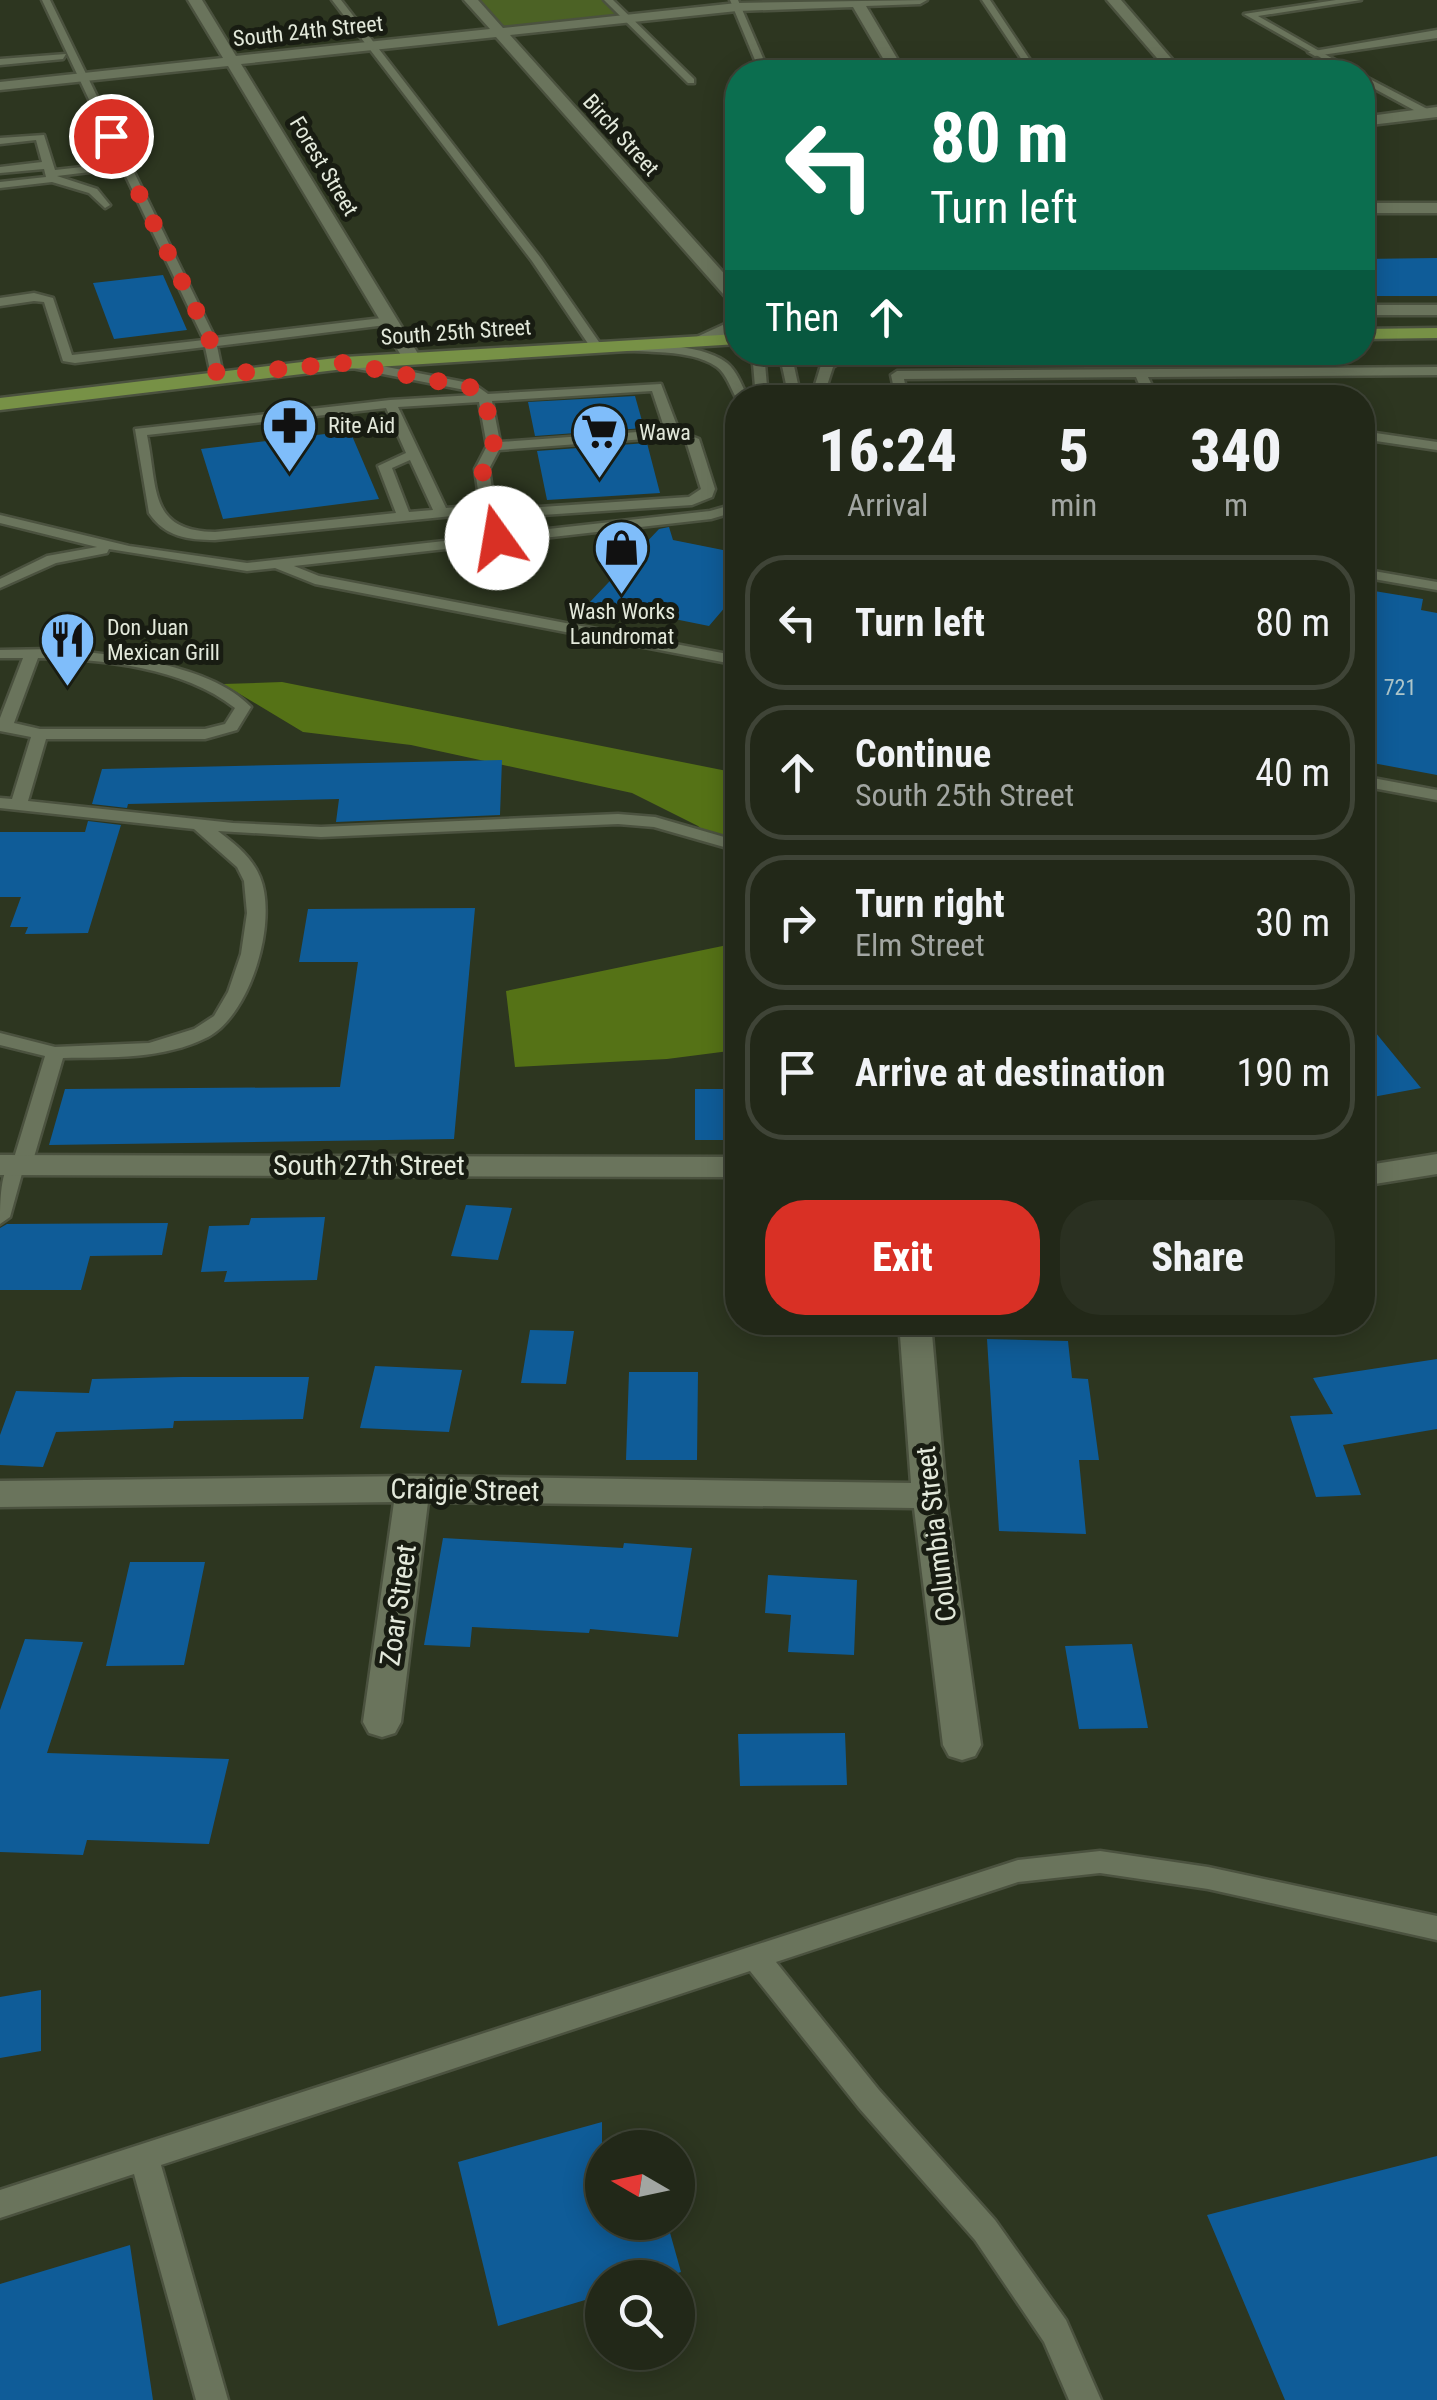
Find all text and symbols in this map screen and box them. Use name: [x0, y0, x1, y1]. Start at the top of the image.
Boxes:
street label: South 24th Street: [232, 11, 384, 51]
street label: Birch Street: [578, 89, 664, 181]
pin: [69, 94, 154, 179]
text: 80 m: [930, 97, 1069, 179]
icon: left: [765, 100, 895, 230]
icon: arrive: [84, 109, 139, 164]
street label: Forest Street: [285, 112, 363, 220]
text: Turn left: [930, 181, 1078, 234]
icon: ahead: [859, 290, 914, 345]
text: Then: [765, 296, 839, 340]
street label: South 25th Street: [380, 314, 532, 350]
pharmacy icon: Rite Aid: [259, 395, 319, 474]
supermarket icon: Wawa: [570, 402, 630, 481]
place label: Rite Aid: [328, 413, 395, 438]
text: 16:24: [818, 415, 957, 486]
text: 5: [1058, 415, 1089, 486]
text: 340: [1190, 415, 1282, 486]
place label: Wawa: [639, 420, 691, 445]
position arrow: [445, 486, 549, 590]
text: Arrival: [847, 486, 928, 524]
text: min: [1050, 486, 1097, 524]
text: m: [1224, 486, 1248, 524]
shop icon: Wash Works Laundromat: [592, 518, 652, 597]
icon: left: [770, 595, 825, 650]
place label: Wash Works Laundromat: [569, 599, 675, 649]
text: Turn left: [855, 601, 985, 645]
text: 80 m: [1255, 601, 1330, 645]
restaurant icon: Don Juan Mexican Grill: [38, 610, 98, 689]
place label: Don Juan Mexican Grill: [107, 615, 220, 665]
house number: 721: [1384, 675, 1416, 700]
text: Continue: [855, 732, 991, 776]
icon: ahead: [770, 745, 825, 800]
text: 40 m: [1255, 751, 1330, 795]
text: South 25th Street: [855, 776, 1074, 814]
text: Turn right: [855, 882, 1005, 926]
icon: right: [770, 895, 825, 950]
text: 30 m: [1255, 901, 1330, 945]
text: Elm Street: [855, 926, 985, 964]
icon: arrive: [770, 1045, 825, 1100]
text: Arrive at destination: [855, 1051, 1165, 1095]
text: 190 m: [1236, 1051, 1330, 1095]
street label: South 27th Street: [273, 1149, 465, 1182]
button: Exit: [765, 1200, 1040, 1315]
button: Share: [1060, 1200, 1335, 1315]
street label: Columbia Street: [909, 1444, 963, 1624]
street label: Craigie Street: [390, 1472, 540, 1508]
street label: Zoar Street: [373, 1542, 423, 1668]
north arrow: [585, 2130, 695, 2240]
map controls: [585, 2130, 695, 2370]
button: search: [585, 2260, 695, 2370]

